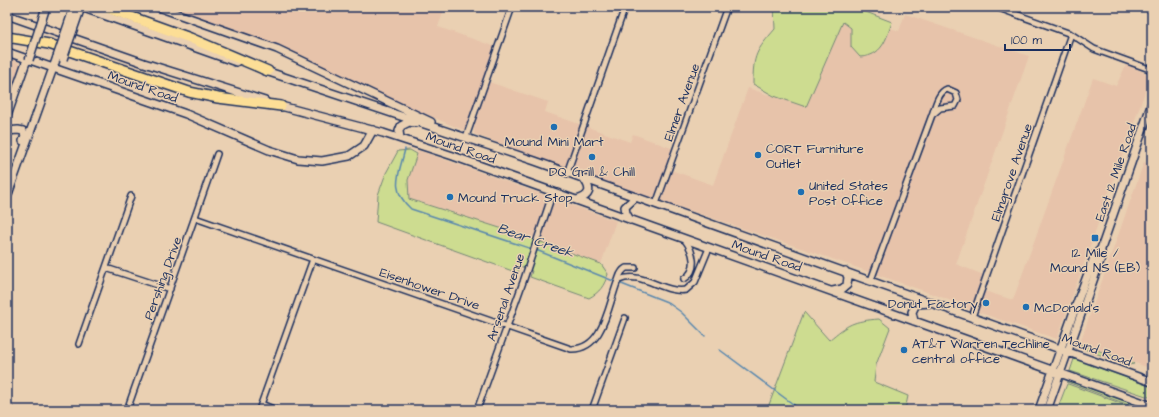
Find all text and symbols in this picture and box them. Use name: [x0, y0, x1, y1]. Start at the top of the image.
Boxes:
scale bar: [1005, 26, 1070, 52]
text: 100 m: [1011, 32, 1042, 49]
street label: Elmer Avenue: [660, 61, 704, 144]
street label: Mound Road: [105, 67, 180, 107]
street label: Elmgrove Avenue: [987, 121, 1038, 224]
street label: East 12 Mile Road: [1091, 121, 1141, 224]
marker: Mound Mini Mart: [549, 122, 559, 132]
street label: Mound Road: [423, 128, 498, 168]
place label: Mound Mini Mart: [504, 133, 604, 151]
place label: CORT Furniture Outlet: [766, 140, 864, 173]
marker: CORT Furniture Outlet: [753, 150, 763, 160]
marker: DQ Grill & Chill: [587, 152, 597, 162]
place label: DQ Grill & Chill: [549, 163, 635, 181]
place label: United States Post Office: [809, 177, 888, 210]
marker: United States Post Office: [796, 187, 806, 197]
place label: Mound Truck Stop: [458, 189, 573, 207]
marker: Mound Truck Stop: [445, 192, 455, 202]
water label: Bear Creek: [495, 219, 577, 263]
marker: 12 Mile / Mound NS (EB): [1090, 233, 1100, 243]
street label: Pershing Drive: [140, 234, 187, 323]
street label: Mound Road: [729, 236, 804, 276]
place label: 12 Mile / Mound NS (EB): [1050, 244, 1140, 277]
street label: Arsenal Avenue: [483, 251, 529, 344]
street label: Eisenhower Drive: [377, 263, 482, 315]
place label: Donut Factory: [888, 295, 978, 314]
marker: Donut Factory: [981, 298, 991, 308]
place label: McDonald's: [1034, 299, 1100, 317]
marker: McDonald's: [1021, 302, 1031, 312]
street label: Mound Road: [1059, 329, 1134, 371]
place label: AT&T Warren Techline central office: [912, 335, 1050, 368]
marker: AT&T Warren Techline central office: [899, 345, 909, 355]

